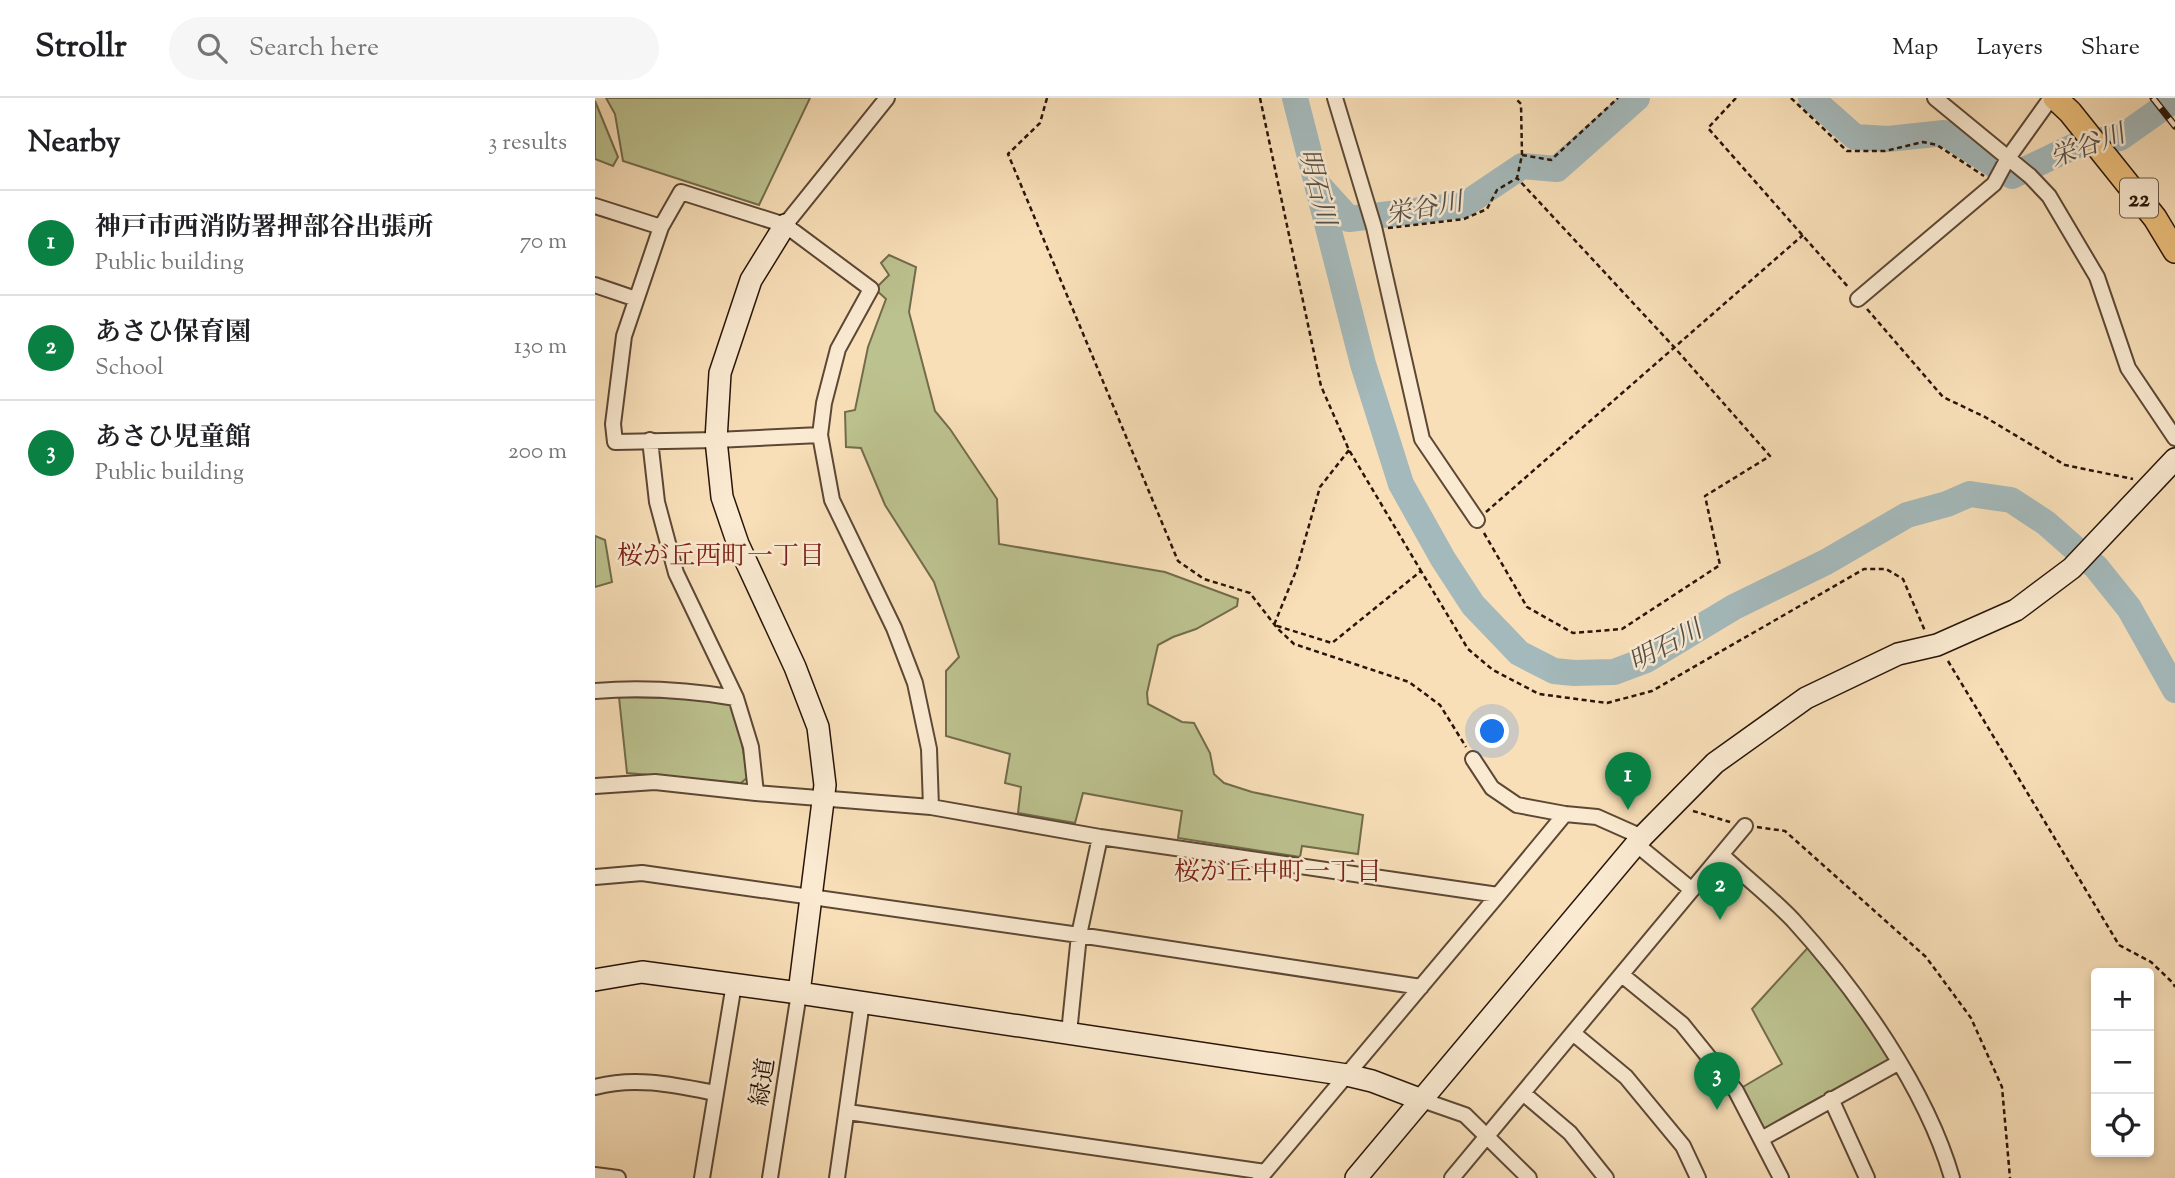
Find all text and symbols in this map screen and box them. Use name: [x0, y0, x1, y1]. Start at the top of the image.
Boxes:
search box: [169, 17, 659, 80]
text: Strollr: [35, 24, 127, 72]
icon: search: [193, 29, 231, 67]
text: Search here: [249, 30, 379, 67]
text: Map: [1892, 31, 1938, 65]
text: Layers: [1976, 31, 2043, 65]
text: Share: [2081, 31, 2140, 65]
water label: 栄谷川: [2045, 116, 2134, 178]
text: Nearby: [28, 122, 120, 165]
text: 3 results: [488, 127, 567, 160]
water label: 明石川: [1288, 145, 1344, 233]
road number: 22: [2120, 178, 2158, 218]
water label: 栄谷川: [1383, 184, 1469, 234]
text: 神戸市西消防署押部谷出張所: [95, 210, 433, 247]
text: 1: [47, 226, 55, 259]
text: 70 m: [520, 226, 567, 259]
text: Public building: [95, 247, 244, 280]
text: あさひ保育園: [95, 315, 251, 352]
text: 2: [46, 331, 56, 364]
text: 130 m: [514, 331, 567, 364]
text: School: [95, 352, 164, 385]
text: あさひ児童館: [95, 420, 251, 457]
text: 3: [46, 436, 56, 469]
text: 200 m: [508, 436, 567, 469]
text: Public building: [95, 457, 244, 490]
district label: 桜が丘西町一丁目: [617, 539, 825, 576]
water label: 明石川: [1623, 611, 1712, 682]
your location: [1475, 714, 1509, 748]
pin: 1: [1605, 752, 1651, 810]
district label: 桜が丘中町一丁目: [1174, 855, 1382, 892]
pin: 2: [1697, 862, 1743, 920]
map controls: [2091, 968, 2154, 1157]
button: +: [2091, 968, 2154, 1031]
button: −: [2091, 1031, 2154, 1094]
pin: 3: [1694, 1052, 1740, 1110]
street label: 緑道: [743, 1056, 785, 1109]
button: locate: [2091, 1094, 2154, 1157]

